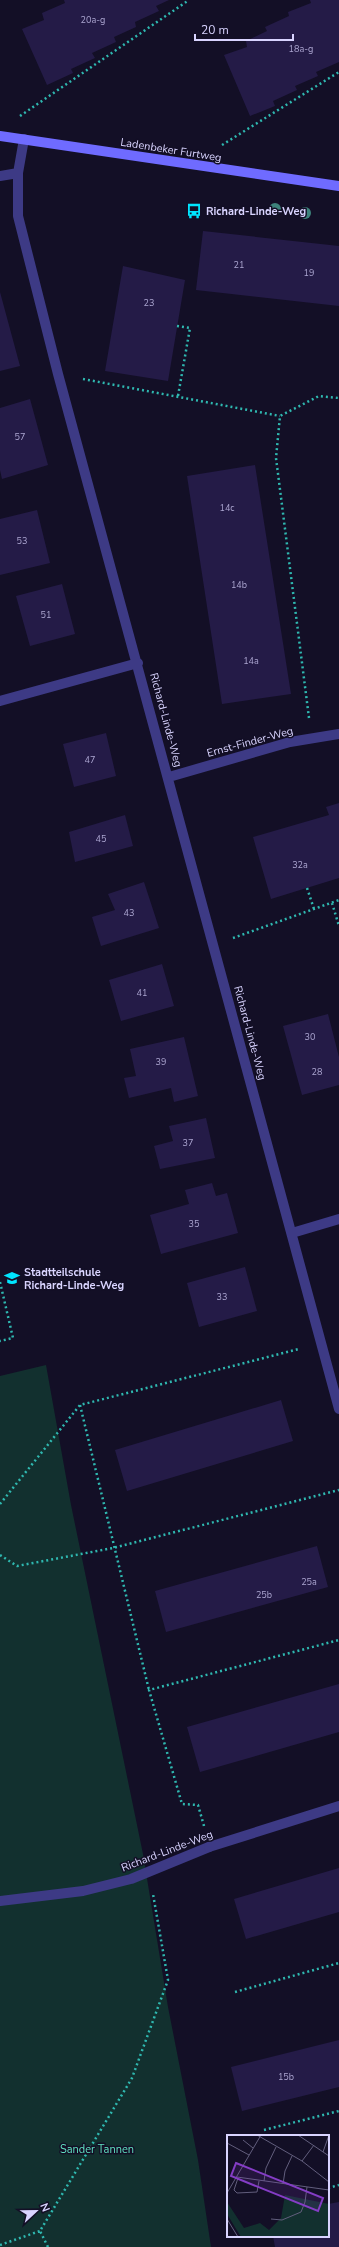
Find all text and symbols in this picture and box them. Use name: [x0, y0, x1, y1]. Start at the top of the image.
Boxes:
house number: 20a-g: [81, 14, 105, 26]
scale bar: [195, 16, 293, 42]
text: 20 m: [201, 22, 229, 38]
house number: 18a-g: [289, 43, 313, 55]
street label: Ladenbeker Furtweg: [119, 135, 223, 165]
bus stop icon: Richard-Linde-Weg: [185, 202, 203, 220]
place label: Richard-Linde-Weg: [206, 204, 306, 219]
house number: 21: [234, 259, 244, 271]
house number: 19: [304, 267, 314, 279]
house number: 23: [144, 297, 154, 309]
house number: 57: [15, 431, 25, 443]
house number: 14c: [220, 502, 234, 514]
house number: 53: [17, 535, 27, 547]
house number: 14b: [231, 579, 247, 591]
house number: 51: [41, 609, 51, 621]
house number: 14a: [243, 655, 259, 667]
street label: Richard-Linde-Weg: [146, 671, 186, 769]
street label: Ernst-Finder-Weg: [205, 723, 295, 761]
house number: 47: [85, 754, 95, 766]
house number: 45: [96, 833, 106, 845]
house number: 32a: [292, 859, 308, 871]
house number: 43: [124, 907, 134, 919]
street label: Richard-Linde-Weg: [230, 984, 270, 1082]
house number: 41: [137, 987, 147, 999]
house number: 30: [305, 1031, 315, 1043]
house number: 39: [156, 1056, 166, 1068]
house number: 28: [312, 1066, 322, 1078]
house number: 37: [183, 1137, 193, 1149]
house number: 35: [189, 1218, 199, 1230]
place label: Stadtteilschule Richard-Linde-Weg: [24, 1265, 124, 1293]
school or university icon: Stadtteilschule Richard-Linde-Weg: [3, 1269, 21, 1287]
house number: 33: [217, 1291, 227, 1303]
house number: 25a: [301, 1576, 317, 1588]
house number: 25b: [256, 1589, 272, 1601]
street label: Richard-Linde-Weg: [119, 1827, 215, 1875]
house number: 15b: [278, 2071, 294, 2083]
inset map: [227, 2135, 329, 2237]
park label: Sander Tannen: [60, 2142, 134, 2157]
north arrow: [16, 2191, 56, 2231]
text: N: [36, 2201, 53, 2214]

